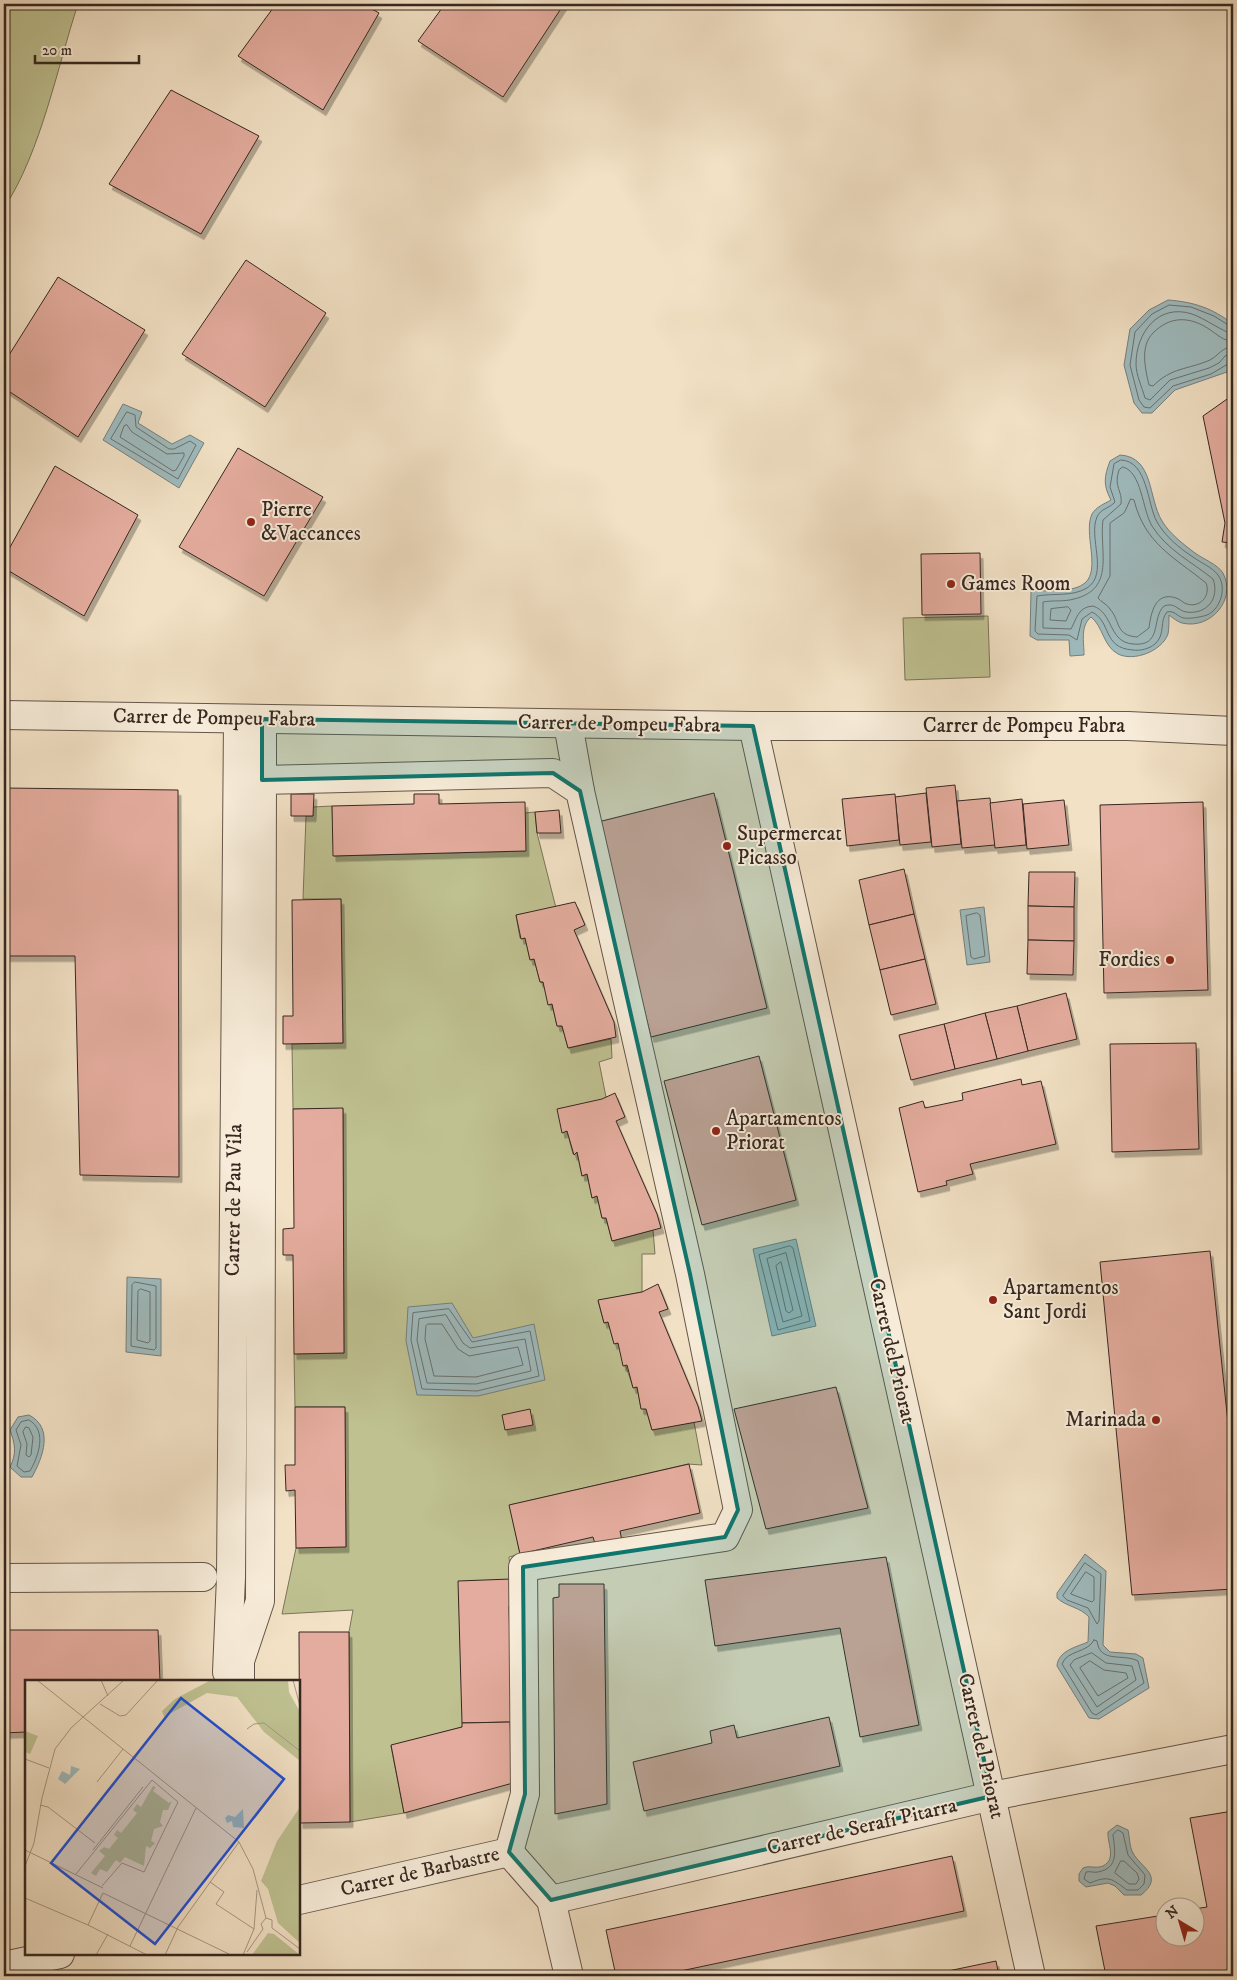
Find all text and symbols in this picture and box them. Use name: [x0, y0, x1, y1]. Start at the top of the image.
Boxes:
scale bar: [35, 32, 139, 64]
text: 20 m: [42, 41, 72, 60]
place label: Pierre &Vaccances: [261, 497, 361, 547]
marker: Pierre &Vaccances: [245, 516, 257, 528]
place label: Games Room: [961, 571, 1071, 597]
marker: Games Room: [945, 578, 957, 590]
street label: Carrer de Pompeu Fabra: [113, 703, 316, 733]
street label: Carrer de Pompeu Fabra: [518, 709, 721, 739]
street label: Carrer de Pompeu Fabra: [923, 713, 1125, 739]
place label: Supermercat Picasso: [737, 821, 842, 871]
marker: Supermercat Picasso: [721, 840, 733, 852]
place label: Fordies: [1098, 947, 1160, 973]
marker: Fordies: [1164, 954, 1176, 966]
place label: Apartamentos Priorat: [726, 1106, 842, 1156]
street label: Carrer de Pau Vila: [220, 1123, 248, 1277]
marker: Apartamentos Priorat: [710, 1125, 722, 1137]
place label: Apartamentos Sant Jordi: [1003, 1275, 1119, 1325]
street label: Carrer del Priorat: [863, 1276, 921, 1427]
marker: Apartamentos Sant Jordi: [987, 1294, 999, 1306]
place label: Marinada: [1065, 1407, 1146, 1433]
marker: Marinada: [1150, 1414, 1162, 1426]
street label: Carrer del Priorat: [952, 1671, 1010, 1822]
inset map: [25, 1680, 300, 1955]
street label: Carrer de Serafí Pitarra: [765, 1792, 959, 1861]
street label: Carrer de Barbastre: [338, 1841, 502, 1903]
north arrow: [1154, 1898, 1204, 1948]
text: N: [1163, 1902, 1183, 1923]

